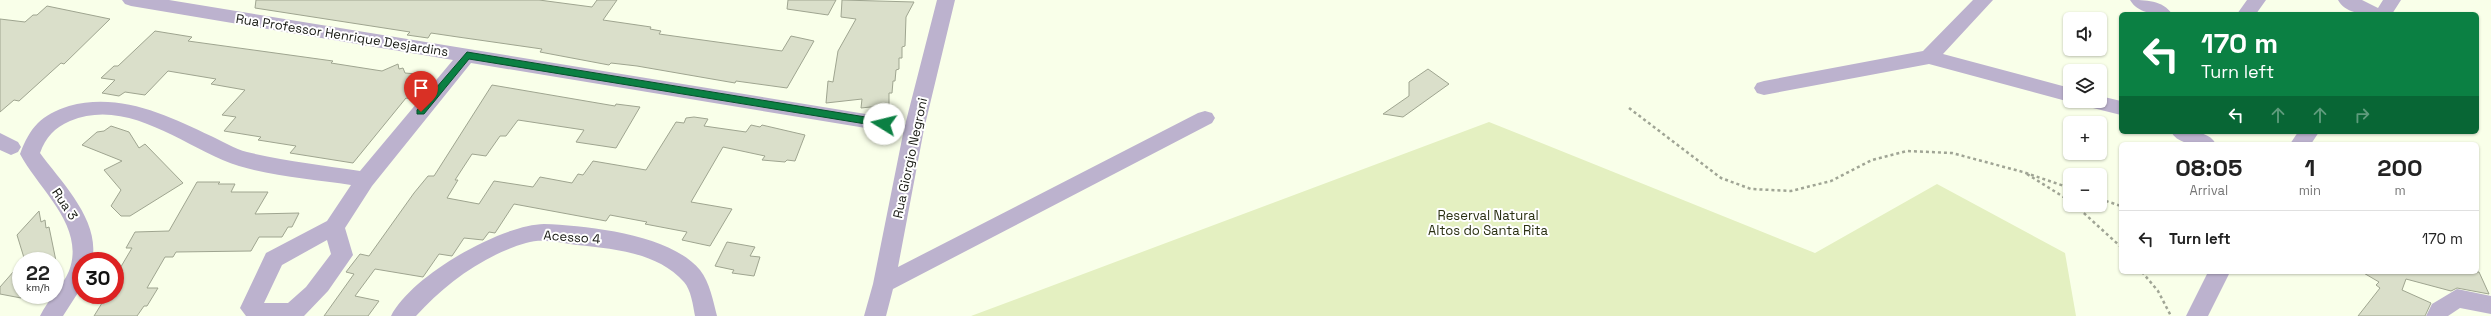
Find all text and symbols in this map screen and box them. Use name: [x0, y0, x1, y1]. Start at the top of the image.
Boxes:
street label: Rua Professor Henrique Desjardins: [235, 10, 450, 60]
map controls: [2063, 12, 2107, 212]
button: sound: [2063, 12, 2107, 56]
text: 170 m: [2201, 25, 2278, 61]
icon: left: [2135, 28, 2187, 80]
text: Turn left: [2201, 60, 2274, 83]
button: layers: [2063, 64, 2107, 108]
pin: [404, 71, 438, 112]
icon: arrive: [410, 77, 432, 99]
street label: Rua Giorgio Negroni: [889, 96, 931, 220]
position arrow: [863, 103, 905, 145]
icon: left: [2225, 104, 2247, 126]
icon: ahead: [2267, 104, 2289, 126]
icon: ahead: [2309, 104, 2331, 126]
icon: right: [2351, 104, 2373, 126]
button: +: [2063, 116, 2107, 160]
text: 08:05: [2175, 152, 2242, 183]
text: 1: [2304, 152, 2315, 183]
text: 200: [2377, 152, 2423, 183]
button: −: [2063, 168, 2107, 212]
text: Arrival: [2190, 182, 2228, 199]
text: min: [2299, 182, 2321, 199]
text: m: [2394, 182, 2406, 199]
street label: Rua 3: [48, 185, 82, 223]
park label: Reserval Natural Altos do Santa Rita: [1428, 207, 1548, 239]
street label: Acesso 4: [543, 227, 601, 247]
icon: left: [2135, 228, 2157, 250]
text: Turn left: [2169, 229, 2231, 248]
text: 170 m: [2422, 229, 2463, 248]
speed limit sign: 30: [72, 252, 124, 304]
text: 22: [26, 260, 50, 286]
text: km/h: [26, 281, 50, 294]

